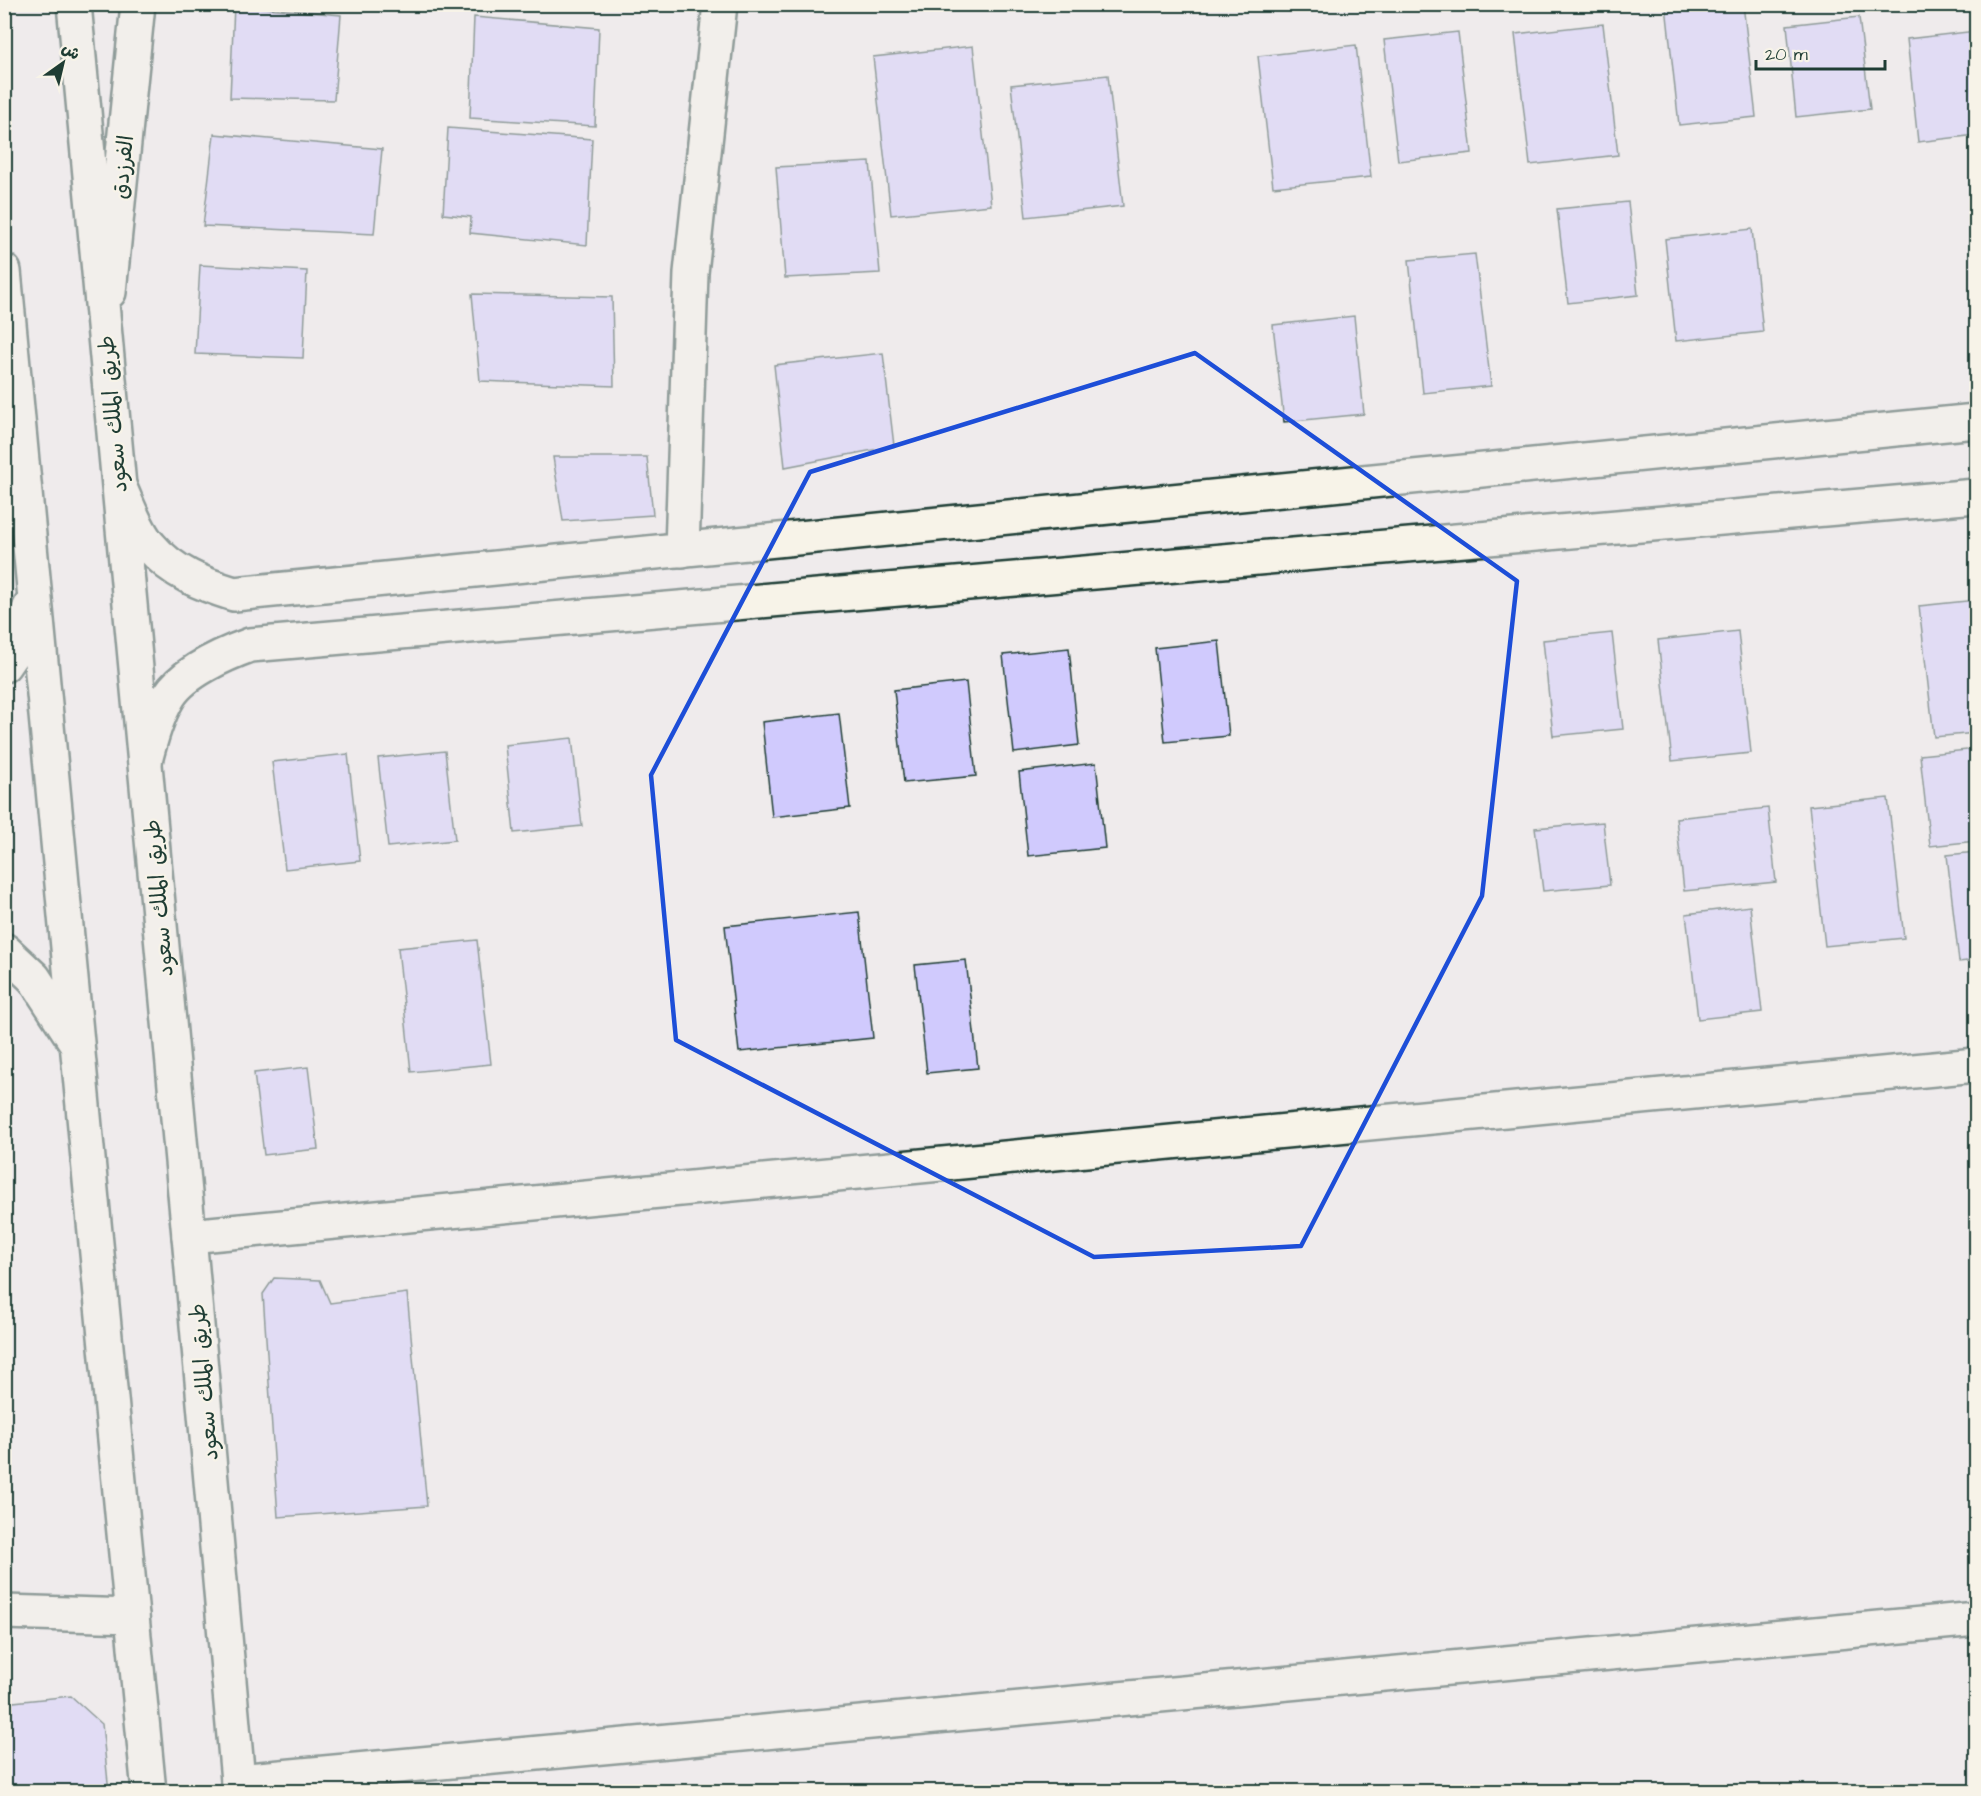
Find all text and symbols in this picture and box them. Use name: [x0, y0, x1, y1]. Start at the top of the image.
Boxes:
north arrow: [33, 33, 93, 93]
scale bar: [1756, 33, 1885, 71]
text: ش: [57, 37, 84, 65]
text: 20 m: [1765, 42, 1808, 67]
street label: الفرزدق: [105, 134, 142, 201]
street label: طريق الملك سعود: [91, 334, 136, 494]
street label: طريق الملك سعود: [137, 818, 182, 978]
street label: طريق الملك سعود: [182, 1302, 227, 1462]

